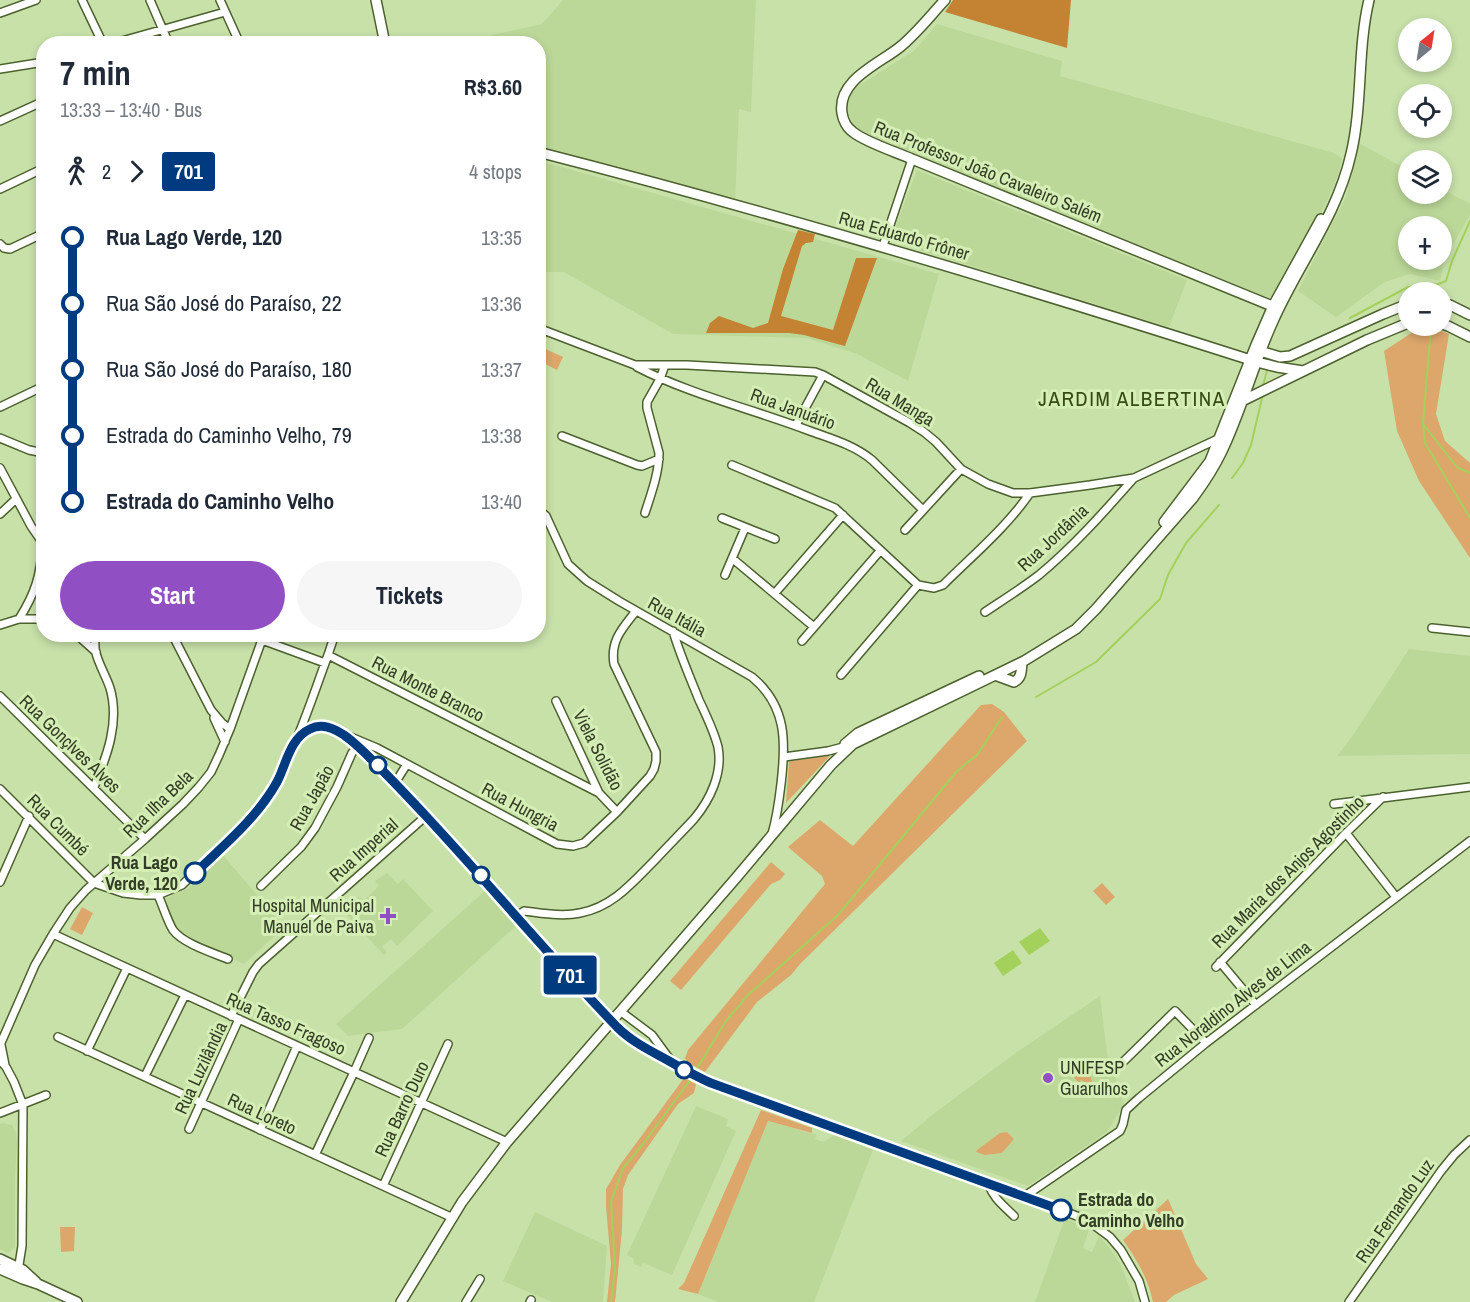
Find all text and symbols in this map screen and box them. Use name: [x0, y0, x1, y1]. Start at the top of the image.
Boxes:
north arrow: [1398, 18, 1452, 72]
map controls: [1398, 18, 1452, 336]
text: 7 min: [60, 51, 131, 95]
text: R$3.60: [464, 72, 522, 102]
button: locate: [1398, 84, 1452, 138]
text: 13:33 – 13:40 · Bus: [60, 96, 202, 123]
street label: Rua Professor João Cavaleiro Salém: [871, 114, 1106, 229]
button: layers: [1398, 150, 1452, 204]
icon: walk: [60, 155, 93, 188]
icon: forward: [120, 155, 153, 188]
text: 701: [174, 157, 203, 186]
text: 2: [102, 158, 111, 185]
text: 4 stops: [469, 158, 522, 185]
street label: Rua Eduardo Frôner: [836, 205, 972, 266]
button: +: [1398, 216, 1452, 270]
text: Rua Lago Verde, 120: [106, 222, 282, 252]
text: 13:35: [481, 224, 522, 251]
button: −: [1398, 282, 1452, 336]
text: Rua São José do Paraíso, 22: [106, 288, 342, 318]
text: 13:36: [481, 290, 522, 317]
text: Rua São José do Paraíso, 180: [106, 354, 352, 384]
text: 13:37: [481, 356, 522, 383]
street label: Rua Manga: [861, 371, 939, 432]
street label: Rua Januário: [747, 382, 839, 435]
district label: JARDIM ALBERTINA: [1038, 384, 1226, 413]
text: Estrada do Caminho Velho, 79: [106, 420, 352, 450]
text: 13:38: [481, 422, 522, 449]
text: Estrada do Caminho Velho: [106, 486, 334, 516]
text: 13:40: [481, 488, 522, 515]
street label: Rua Jordânia: [1012, 498, 1094, 577]
button: Start: [60, 561, 285, 630]
button: Tickets: [297, 561, 522, 630]
street label: Rua Itália: [644, 590, 711, 643]
street label: Rua Monte Branco: [368, 649, 489, 728]
street label: Rua Gonçlves Alves: [14, 689, 127, 799]
street label: Viela Solidão: [567, 705, 629, 794]
unlabelled marker: [369, 756, 387, 774]
street label: Rua Japão: [283, 760, 340, 835]
street label: Rua Ilha Bela: [117, 764, 198, 843]
street label: Rua Hungria: [477, 776, 563, 837]
street label: Rua Cumbé: [22, 788, 95, 861]
street label: Rua Maria dos Anjos Agostinho: [1206, 790, 1370, 954]
street label: Rua Imperial: [324, 812, 403, 887]
place label: Rua Lago Verde, 120: [105, 850, 178, 896]
marker: Rua Lago Verde, 120: [184, 862, 206, 884]
unlabelled marker: [472, 866, 490, 884]
place label: Hospital Municipal Manuel de Paiva: [252, 893, 374, 939]
marker: Hospital Municipal Manuel de Paiva: [379, 907, 397, 925]
street label: Rua Noraldino Alves de Lima: [1149, 935, 1316, 1073]
line badge: 701: [536, 956, 604, 994]
text: 701: [556, 961, 584, 990]
street label: Rua Tasso Fragoso: [223, 986, 350, 1061]
street label: Rua Luzilândia: [168, 1018, 233, 1118]
place label: UNIFESP Guarulhos: [1060, 1055, 1128, 1101]
street label: Rua Barro Duro: [368, 1057, 435, 1161]
unlabelled marker: [675, 1061, 693, 1079]
marker: UNIFESP Guarulhos: [1041, 1071, 1055, 1085]
street label: Rua Loreto: [224, 1087, 301, 1140]
street label: Rua Fernando Luz: [1349, 1154, 1440, 1268]
place label: Estrada do Caminho Velho: [1078, 1187, 1184, 1233]
marker: Estrada do Caminho Velho: [1050, 1199, 1072, 1221]

